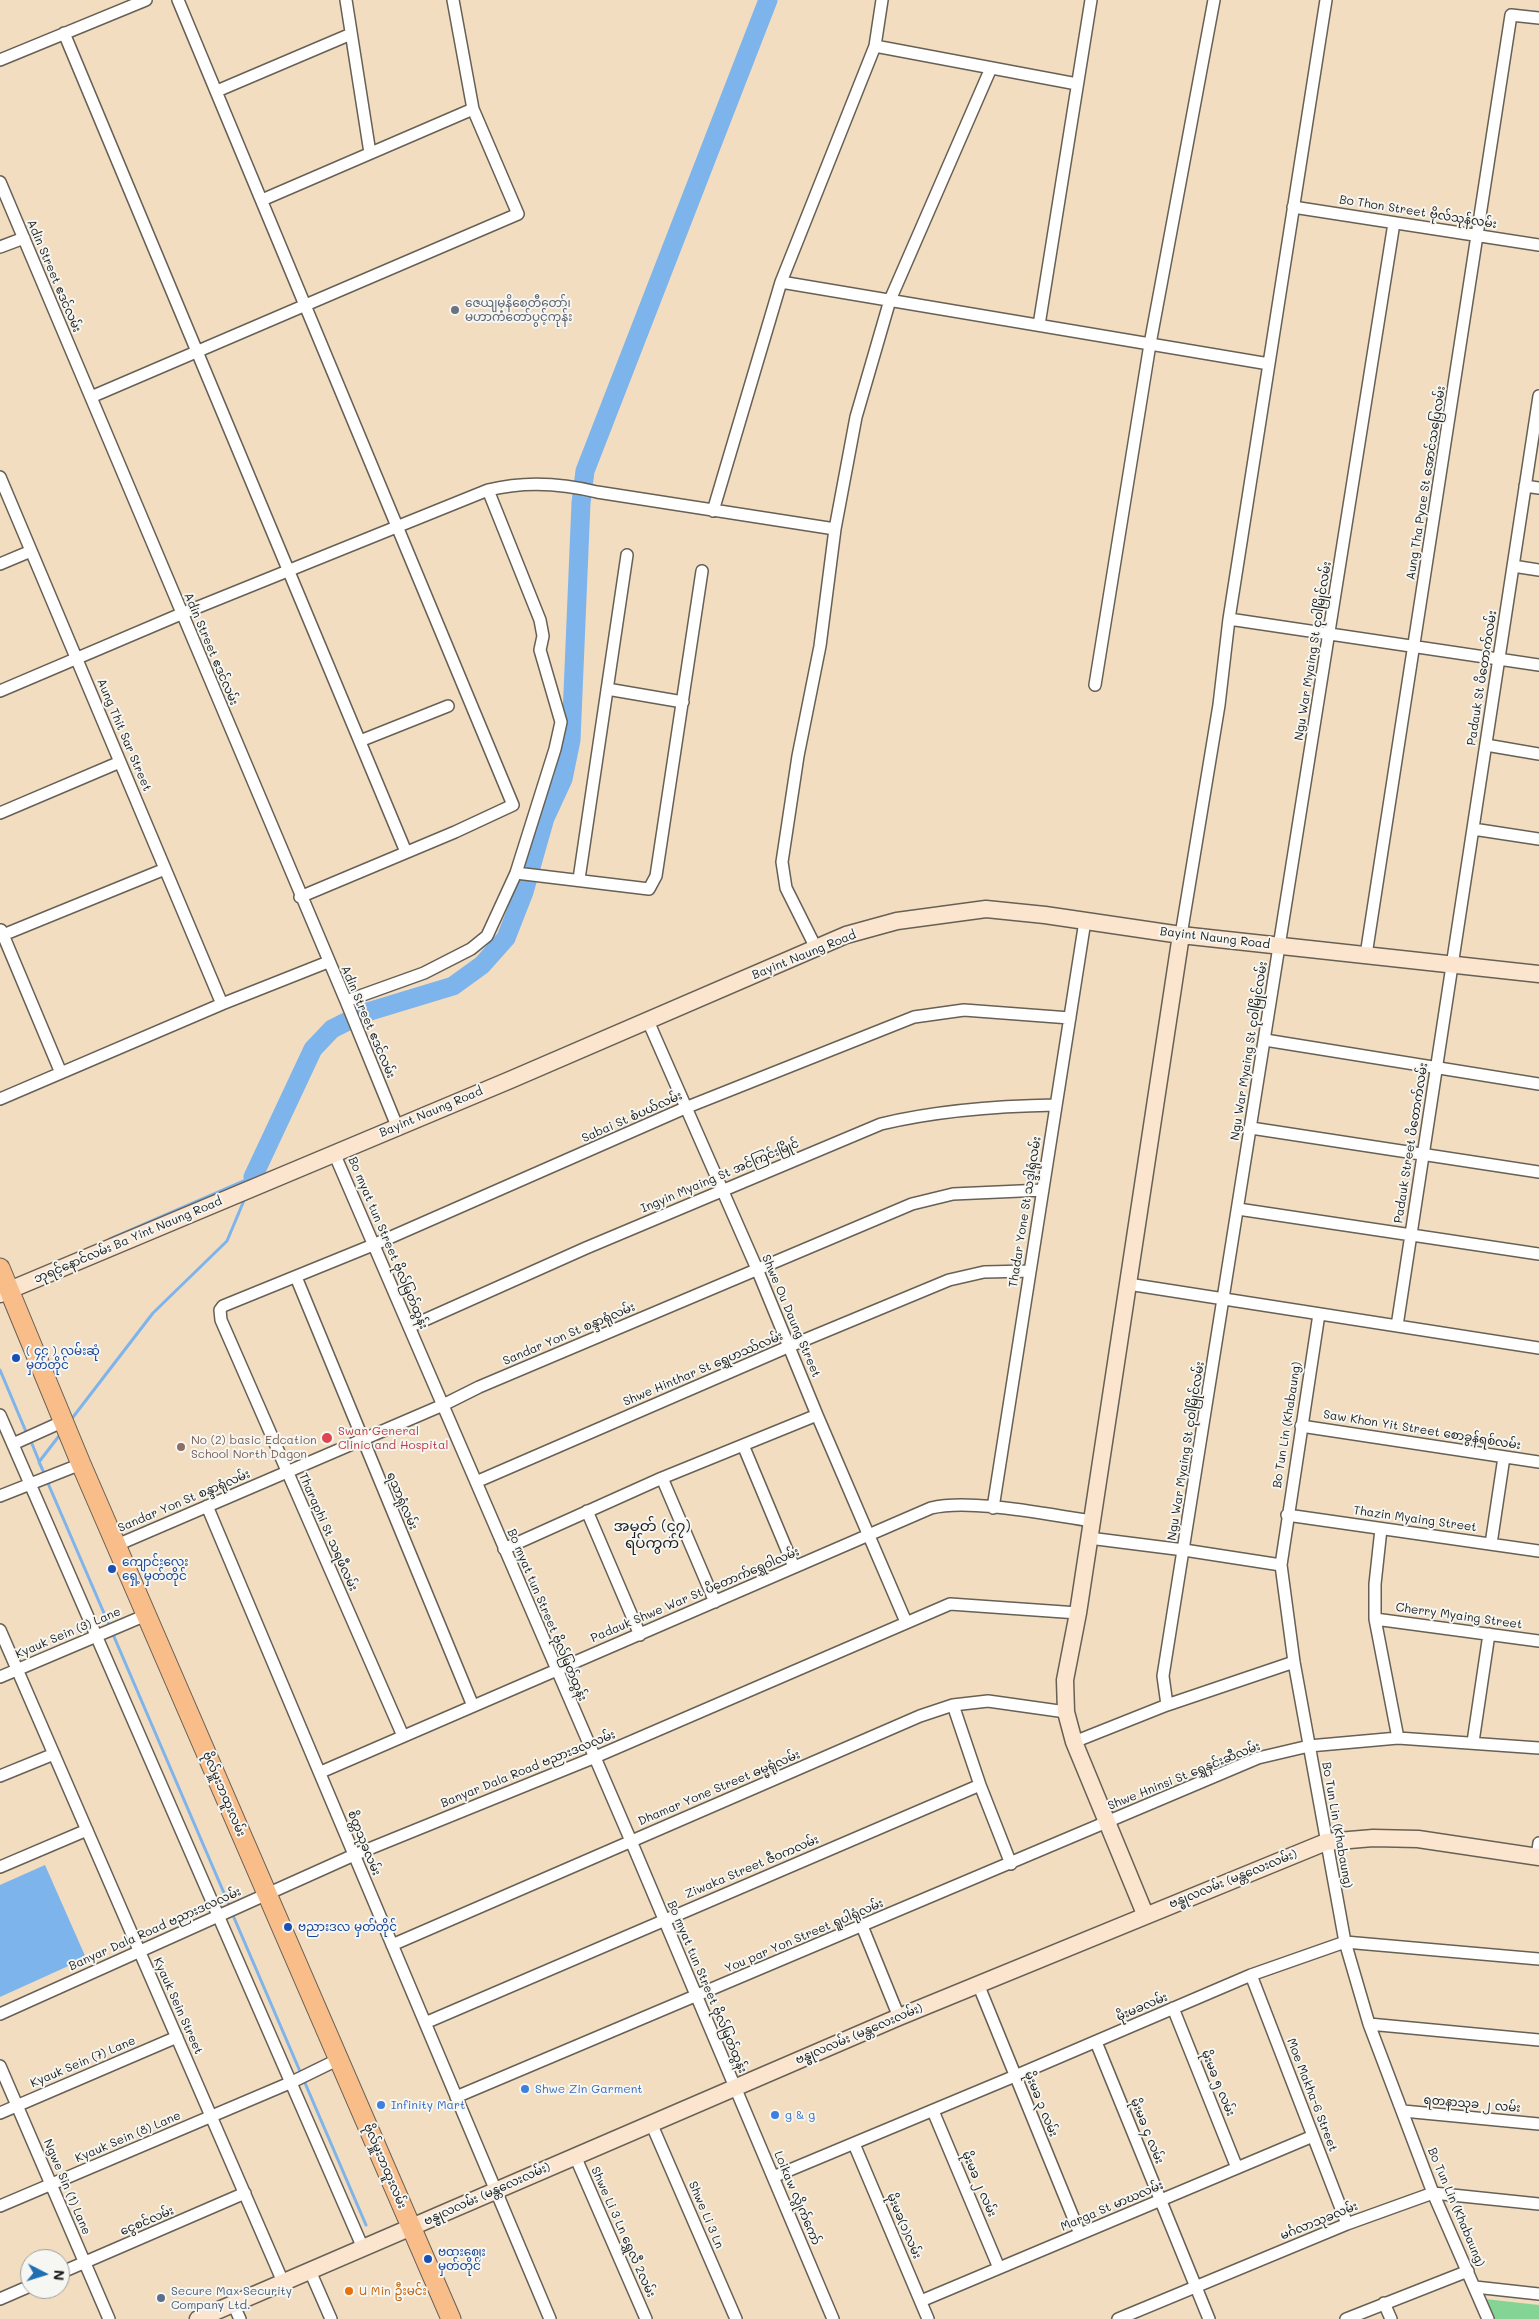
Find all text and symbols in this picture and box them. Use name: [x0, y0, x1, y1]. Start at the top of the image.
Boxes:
street label: Bo Thon Street ဗိုလ်သုန်လမ်း: [1338, 192, 1498, 232]
street label: Adin Street ဧဒင်လမ်း: [24, 218, 84, 334]
place label: ဇေယျမုနိစေတီတော်၊ မဟာကံတော်ပွင့်ကုန်း: [465, 296, 572, 324]
marker: ဇေယျမုနိစေတီတော်၊ မဟာကံတော်ပွင့်ကုန်း: [449, 304, 461, 316]
street label: Aung Tha Pyae St အောင်သပြေလမ်း: [1404, 385, 1448, 581]
street label: Ngu War Myaing St ငုဝါမြိုင်လမ်း: [1292, 560, 1334, 742]
street label: Adin Street ဧဒင်လမ်း: [181, 591, 241, 707]
street label: Padauk St ပိတောက်လမ်း: [1464, 610, 1500, 746]
street label: Aung Thit Sar Street: [94, 677, 154, 793]
street label: Bayint Naung Road: [1159, 924, 1271, 952]
street label: Bayint Naung Road: [750, 928, 858, 982]
street label: Ngu War Myaing St ငုဝါမြိုင်လမ်း: [1228, 960, 1270, 1142]
street label: Adin Street ဧဒင်လမ်း: [338, 964, 398, 1080]
street label: Padauk Street ပိတောက်လမ်း: [1391, 1062, 1431, 1224]
street label: Bayint Naung Road: [377, 1084, 485, 1140]
street label: Sabai St စံပယ်လမ်း: [580, 1088, 684, 1146]
street label: Thadar Yone St သဒ္ဒါရုံလမ်း: [1006, 1135, 1044, 1289]
street label: Ingyin Myaing St အင်ကြင်းမြိုင်: [639, 1136, 801, 1216]
street label: Bo myat tun Street ဗိုလ်မြတ်ထွန်း: [345, 1155, 431, 1331]
street label: ဘုရင့်နောင်လမ်း Ba Yint Naung Road: [32, 1194, 224, 1286]
street label: Shwe Ou Daung Street: [759, 1252, 823, 1380]
street label: Sandar Yon St စန္ဒာရုံလမ်း: [501, 1300, 637, 1368]
street label: Shwe Hinthar St ရွှေဟဿ်လမ်း: [621, 1329, 785, 1409]
place label: ( ၄၄ ) လမ်းဆုံ မှတ်တိုင်: [26, 1344, 100, 1372]
marker: ( ၄၄ ) လမ်းဆုံ မှတ်တိုင်: [10, 1352, 22, 1364]
street label: Ngu War Myaing St ငုဝါမြိုင်လမ်း: [1165, 1360, 1207, 1542]
street label: Bo Tun Lin (Khabaung): [1270, 1361, 1304, 1489]
street label: Saw Khon Yit Street စောခွန်ရစ်လမ်း: [1322, 1407, 1522, 1453]
place label: Swan General Clinic and Hospital: [338, 1424, 448, 1452]
marker: Swan General Clinic and Hospital: [320, 1431, 334, 1445]
place label: No (2) basic Edcation School North Dagon: [191, 1433, 317, 1461]
marker: No (2) basic Edcation School North Dagon: [175, 1441, 187, 1453]
street label: Sandar Yon St စန္ဒာရုံလမ်း: [116, 1467, 252, 1535]
street label: ရသာရုံလမ်း: [383, 1470, 421, 1532]
street label: Tharaphi St သရဖီလမ်း: [295, 1471, 361, 1593]
street label: Thazin Myaing Street: [1352, 1503, 1478, 1535]
district label: အမှတ် (၄၇) ရပ်ကွက်: [614, 1517, 690, 1552]
street label: Bo myat tun Street ဗိုလ်မြတ်ထွန်း: [504, 1527, 590, 1703]
street label: Padauk Shwe War St ပိတောက်ရွှေဝါလမ်း: [589, 1544, 801, 1646]
place label: ကျောင်းလေး ရှေ့ မှတ်တိုင်: [122, 1555, 188, 1583]
marker: ကျောင်းလေး ရှေ့ မှတ်တိုင်: [106, 1563, 118, 1575]
street label: Cherry Myaing Street: [1395, 1600, 1523, 1632]
street label: Kyauk Sein (3) Lane: [13, 1604, 123, 1662]
street label: Banyar Dala Road ဗညားဒလလမ်း: [439, 1727, 617, 1811]
street label: Shwe Hninsi St ရွှေနှင်းဆီလမ်း: [1106, 1739, 1262, 1813]
street label: Dhamar Yone Street ဓမ္မရုံလမ်း: [636, 1747, 802, 1829]
street label: ဗိုလ်မှူးဘထူးလမ်း: [200, 1749, 248, 1839]
street label: Bo Tun Lin (Khabaung): [1319, 1761, 1355, 1889]
street label: စိတ္တသုခလမ်း: [344, 1808, 384, 1878]
street label: Ziwaka Street ဇီဝကလမ်း: [683, 1832, 821, 1902]
street label: ဗန္ဓုလလမ်း (မန္တလေးလမ်း): [1167, 1847, 1299, 1911]
street label: Banyar Dala Road ဗညားဒလလမ်း: [67, 1884, 243, 1974]
street label: You par Yon Street ရူပါရုံလမ်း: [722, 1896, 886, 1976]
street label: Bo myat tun Street ဗိုလ်မြတ်ထွန်း: [664, 1899, 750, 2075]
place label: ဗညားဒလ မှတ်တိုင်: [298, 1920, 397, 1934]
marker: ဗညားဒလ မှတ်တိုင်: [282, 1921, 294, 1933]
street label: Kyauk Sein Street: [150, 1955, 206, 2057]
street label: မိုးမခလမ်း: [1114, 1990, 1170, 2024]
street label: ဗန္ဓုလလမ်း (မန္တလေးလမ်း): [793, 2001, 925, 2067]
street label: Kyauk Sein (7) Lane: [28, 2033, 138, 2091]
street label: Moe Makha-6 Street: [1284, 2036, 1340, 2154]
street label: မိုးမခ ၅ လမ်း: [1198, 2048, 1238, 2118]
street label: မိုးမခ ၃ လမ်း: [1021, 2069, 1061, 2139]
place label: Shwe Zin Garment: [535, 2082, 643, 2096]
marker: Shwe Zin Garment: [519, 2083, 531, 2095]
street label: ရတနာသုခ ၂ လမ်း: [1423, 2093, 1521, 2115]
street label: မိုးမခ ၄ လမ်း: [1127, 2096, 1167, 2166]
place label: Infinity Mart: [391, 2098, 465, 2112]
marker: Infinity Mart: [375, 2099, 387, 2111]
street label: Kyauk Sein (8) Lane: [73, 2108, 183, 2166]
place label: g & g: [785, 2108, 815, 2122]
marker: g & g: [769, 2109, 781, 2121]
street label: ဗိုလ်မှူးဘထူးလမ်း: [361, 2121, 409, 2211]
street label: Ngwe Sin (1) Lane: [40, 2137, 94, 2237]
street label: Bo Tun Lin (Khabaung): [1424, 2145, 1488, 2269]
street label: Loikaw လွိုက်ကော်: [771, 2149, 823, 2247]
street label: မိုးမခ ၂ လမ်း: [959, 2149, 999, 2219]
street label: ဗန္ဓုလလမ်း (မန္တလေးလမ်း): [422, 2160, 552, 2228]
street label: Shwe Li 3 Ln ရွှေလီ 2လမ်း: [588, 2165, 658, 2299]
street label: Marga St မာဃလမ်း: [1059, 2178, 1165, 2234]
street label: Shwe Li 3 Ln: [685, 2179, 727, 2251]
street label: မိုးမခ(၁)လမ်း: [884, 2191, 924, 2261]
street label: မင်္ဂလာသုခလမ်း: [1278, 2199, 1360, 2243]
street label: ငွေစင်လမ်း: [118, 2203, 176, 2239]
place label: ဗထူးဈေး မှတ်တိုင်: [438, 2245, 486, 2273]
north arrow: [20, 2249, 70, 2299]
marker: ဗထူးဈေး မှတ်တိုင်: [422, 2253, 434, 2265]
text: N: [50, 2269, 69, 2281]
place label: Secure Max Security Company Ltd.: [171, 2284, 292, 2312]
place label: U Min ဦးမင်း: [359, 2284, 427, 2298]
marker: U Min ဦးမင်း: [343, 2285, 355, 2297]
marker: Secure Max Security Company Ltd.: [155, 2292, 167, 2304]

